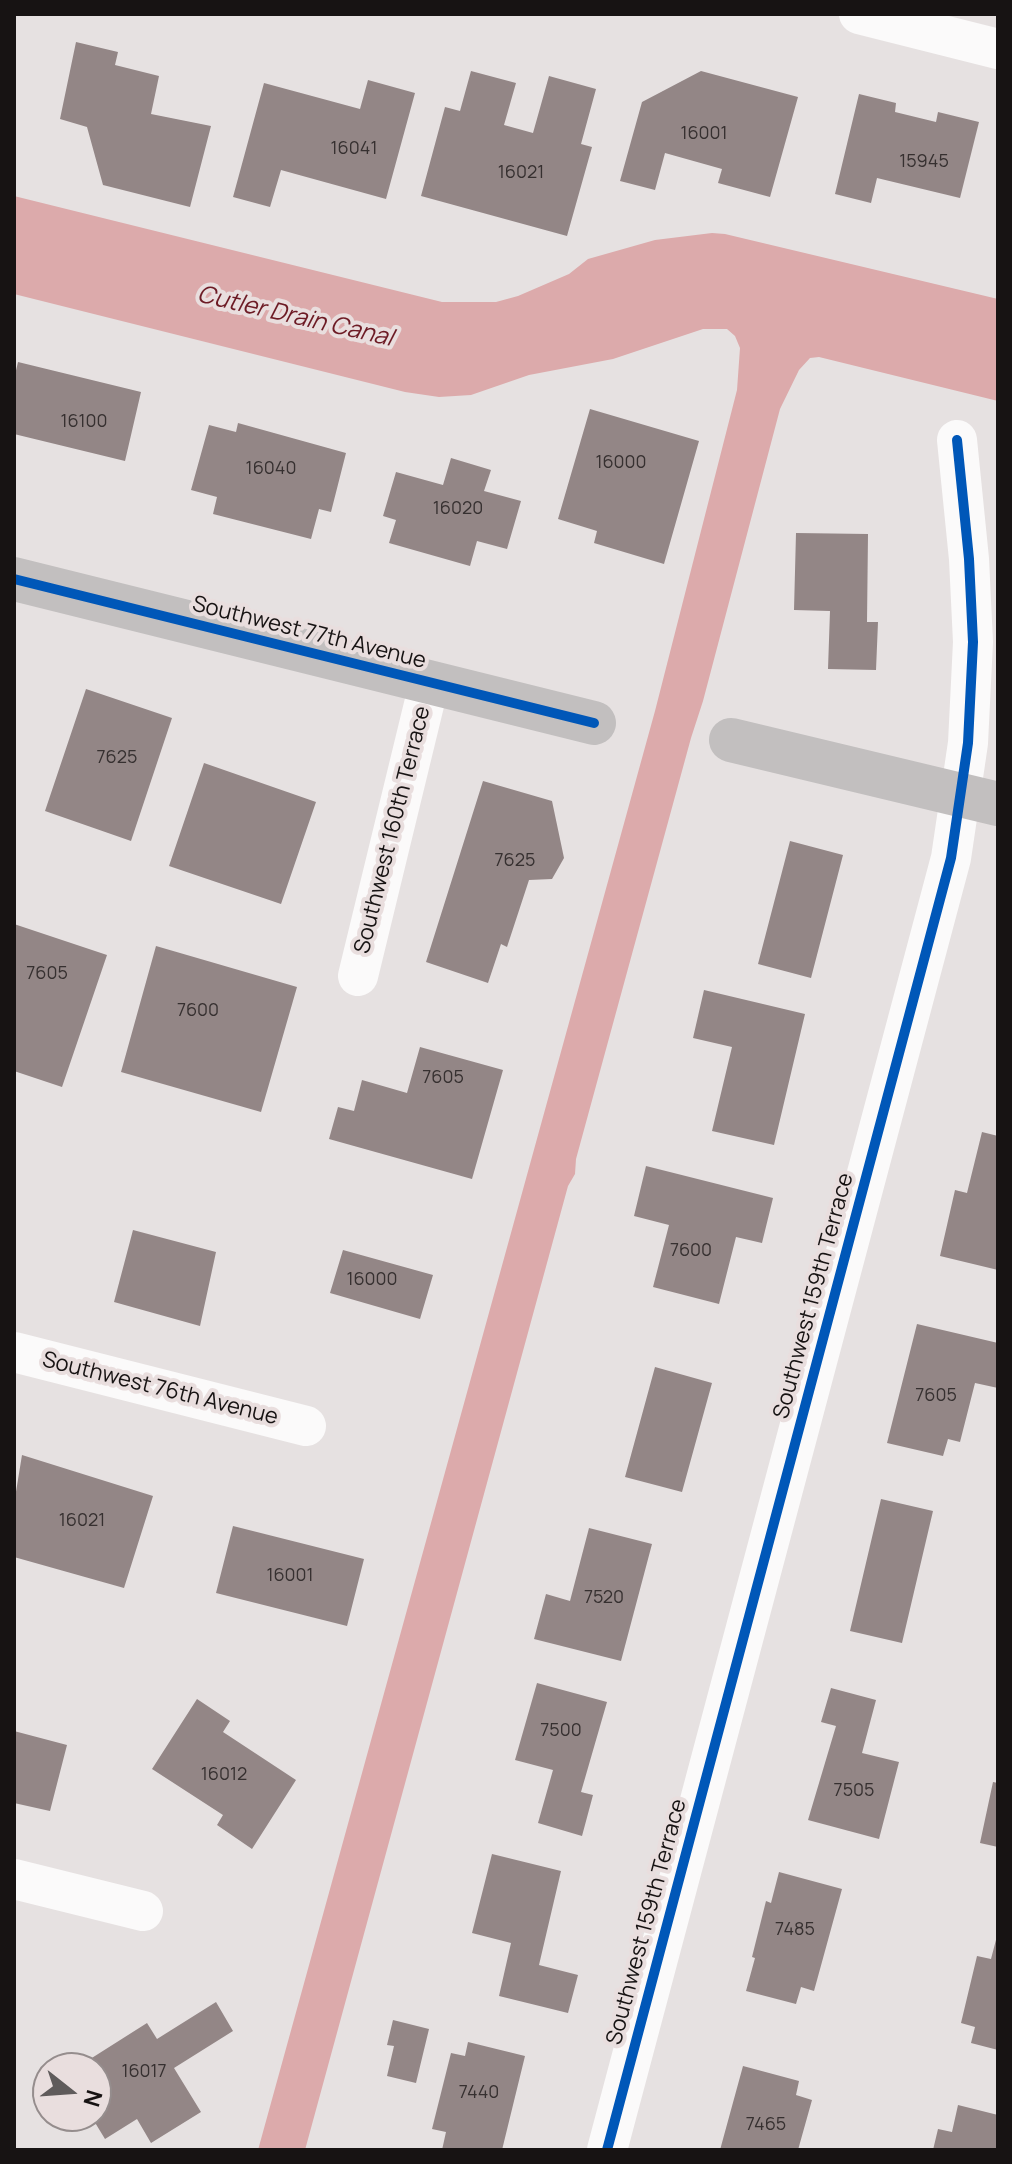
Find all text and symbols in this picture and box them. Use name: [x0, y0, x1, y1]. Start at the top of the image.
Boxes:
house number: 16001: [680, 123, 728, 145]
house number: 16041: [331, 138, 377, 160]
house number: 15945: [899, 151, 949, 173]
house number: 16021: [498, 162, 544, 184]
water label: Cutler Drain Canal: [194, 280, 396, 354]
house number: 16100: [61, 411, 107, 433]
house number: 16000: [595, 452, 647, 474]
house number: 16040: [246, 458, 296, 480]
house number: 16020: [433, 498, 483, 520]
street label: Southwest 77th Avenue: [189, 591, 429, 675]
street label: Southwest 160th Terrace: [349, 704, 437, 956]
house number: 7625: [97, 747, 137, 769]
house number: 7625: [495, 850, 535, 872]
house number: 7605: [26, 963, 68, 985]
house number: 7600: [177, 1000, 219, 1022]
house number: 7605: [422, 1067, 464, 1089]
street label: Southwest 159th Terrace: [768, 1170, 860, 1422]
house number: 7600: [670, 1240, 712, 1262]
house number: 16000: [346, 1269, 398, 1291]
street label: Southwest 76th Avenue: [39, 1347, 281, 1431]
house number: 7605: [915, 1385, 957, 1407]
house number: 16021: [59, 1510, 105, 1532]
house number: 16001: [266, 1565, 314, 1587]
house number: 7520: [584, 1587, 624, 1609]
house number: 7500: [540, 1720, 582, 1742]
house number: 16012: [201, 1764, 247, 1786]
house number: 7505: [834, 1780, 874, 1802]
street label: Southwest 159th Terrace: [601, 1796, 693, 2048]
house number: 7485: [775, 1919, 815, 1941]
north arrow: [32, 2052, 112, 2132]
house number: 16017: [121, 2061, 167, 2083]
house number: 7440: [459, 2082, 499, 2104]
text: N: [76, 2086, 110, 2110]
house number: 7465: [746, 2114, 786, 2136]

